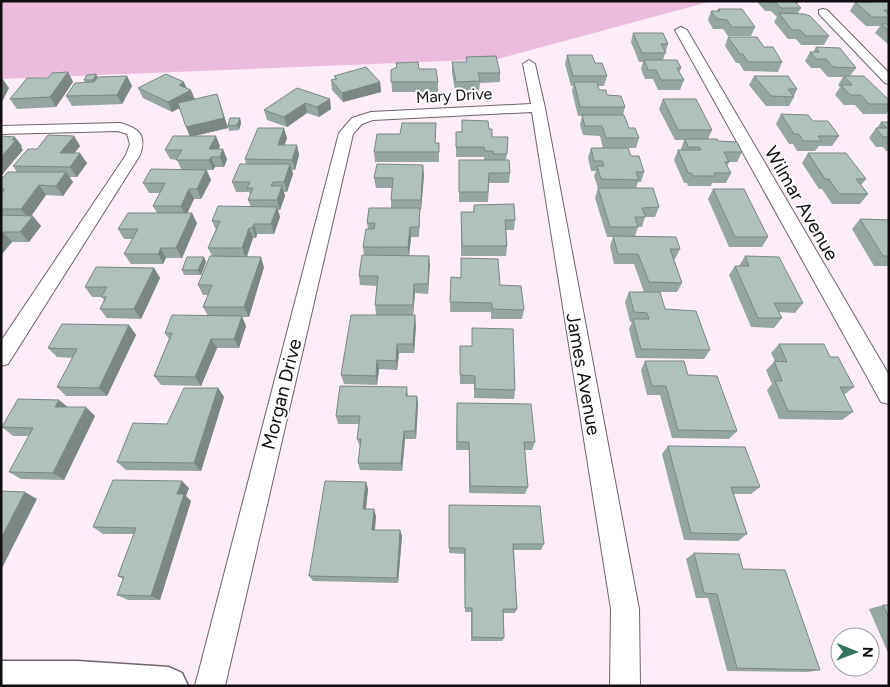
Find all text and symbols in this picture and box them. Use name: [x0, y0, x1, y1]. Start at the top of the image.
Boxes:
street label: Mary Drive: [415, 84, 493, 107]
street label: Wilmar Avenue: [760, 142, 844, 264]
street label: James Avenue: [561, 311, 606, 437]
street label: Morgan Drive: [257, 336, 306, 452]
north arrow: [830, 627, 880, 677]
text: N: [859, 647, 876, 658]

